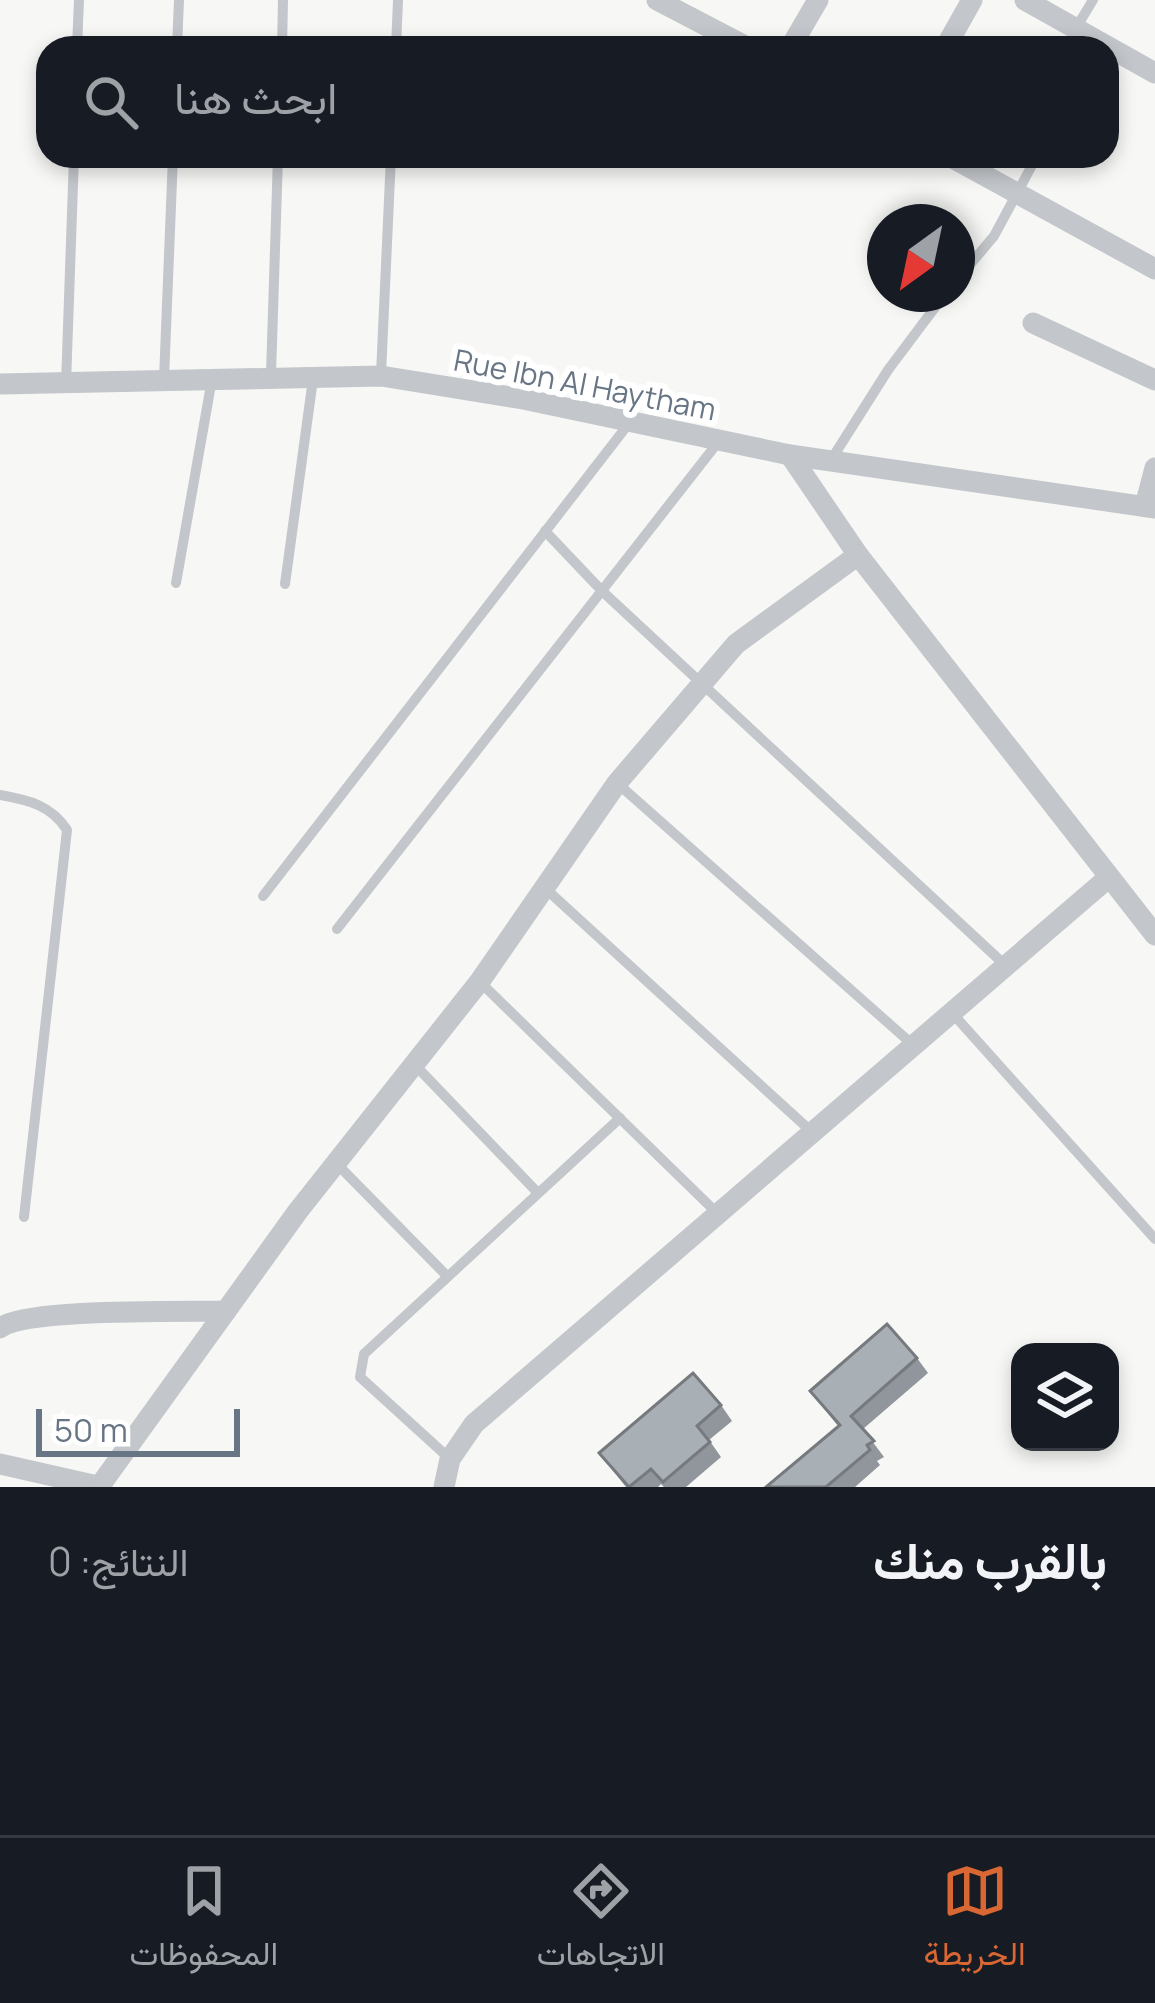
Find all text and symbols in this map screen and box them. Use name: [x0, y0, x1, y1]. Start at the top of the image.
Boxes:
search box: [36, 36, 1119, 168]
text: ابحث هنا: [174, 66, 337, 128]
icon: search: [78, 69, 144, 135]
north arrow: [867, 204, 975, 312]
street label: Rue Ibn Al Haytham: [450, 338, 720, 430]
map controls: [1011, 1343, 1119, 1451]
button: layers: [1011, 1343, 1119, 1451]
scale bar: [36, 1403, 240, 1456]
text: 50 m: [54, 1407, 128, 1452]
text: بالقرب منك: [873, 1525, 1107, 1594]
text: النتائج: 0: [48, 1534, 189, 1588]
tab: المحفوظات: [129, 1858, 278, 1983]
tab: الاتجاهات: [537, 1858, 665, 1983]
tab: الخريطة: [924, 1858, 1026, 1983]

